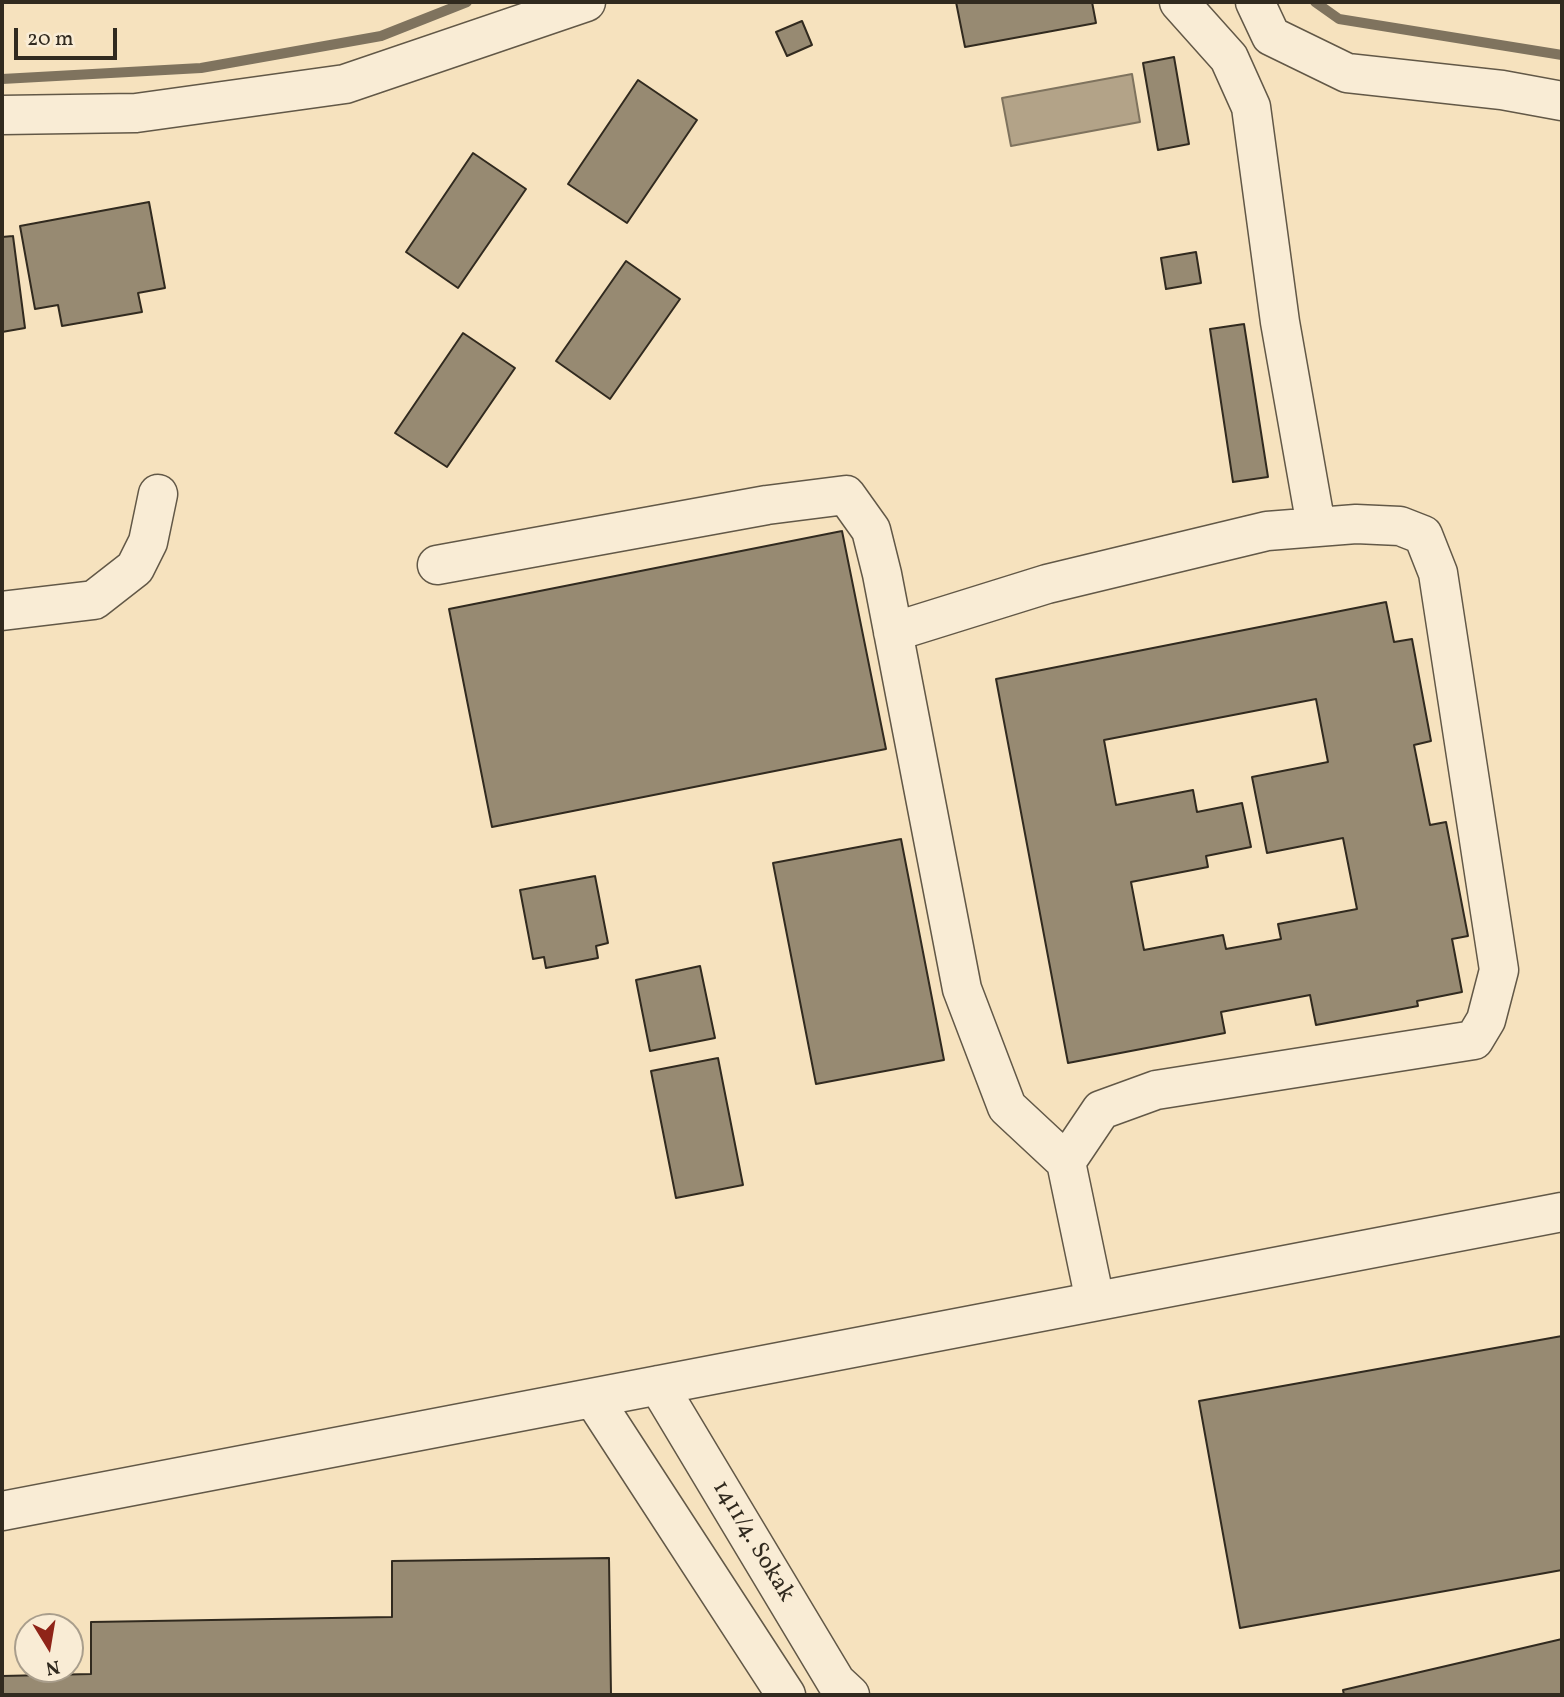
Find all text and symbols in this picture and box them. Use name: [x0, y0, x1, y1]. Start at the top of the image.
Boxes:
scale bar: [18, 14, 121, 58]
text: 20 m: [27, 25, 73, 54]
street label: 1411/4. Sokak: [704, 1476, 800, 1608]
north arrow: [14, 1613, 84, 1683]
text: N: [43, 1653, 62, 1681]

